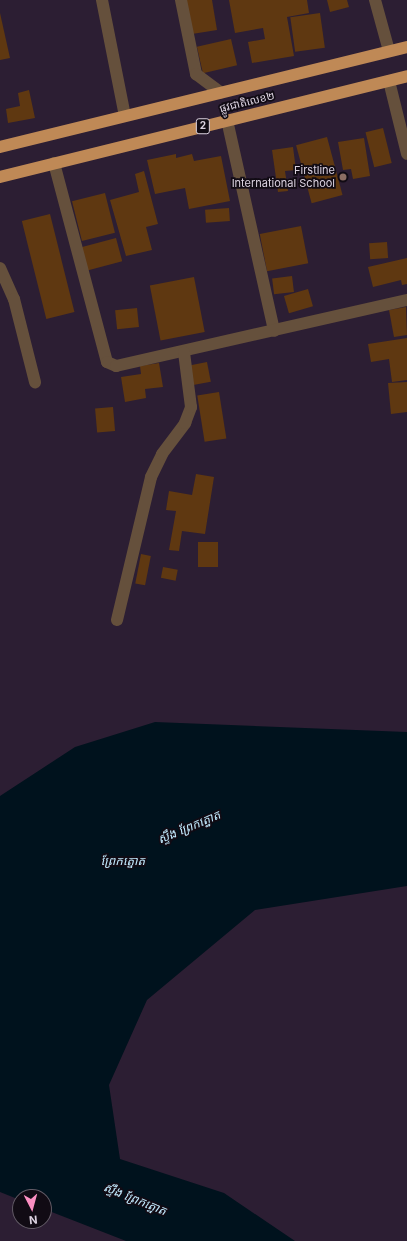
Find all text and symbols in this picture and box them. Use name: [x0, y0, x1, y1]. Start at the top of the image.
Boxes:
street label: ផ្លូវជាតិលេខ២: [218, 89, 276, 115]
road number: 2: [195, 118, 211, 134]
place label: Firstline International School: [232, 164, 335, 190]
marker: Firstline International School: [338, 172, 348, 182]
water label: ស្ទឹង ព្រែកត្នោត: [156, 807, 222, 847]
water label: ព្រែកត្នោត: [101, 854, 145, 868]
water label: ស្ទឹង ព្រែកត្នោត: [102, 1180, 168, 1218]
north arrow: [12, 1189, 52, 1229]
text: N: [28, 1213, 38, 1227]

